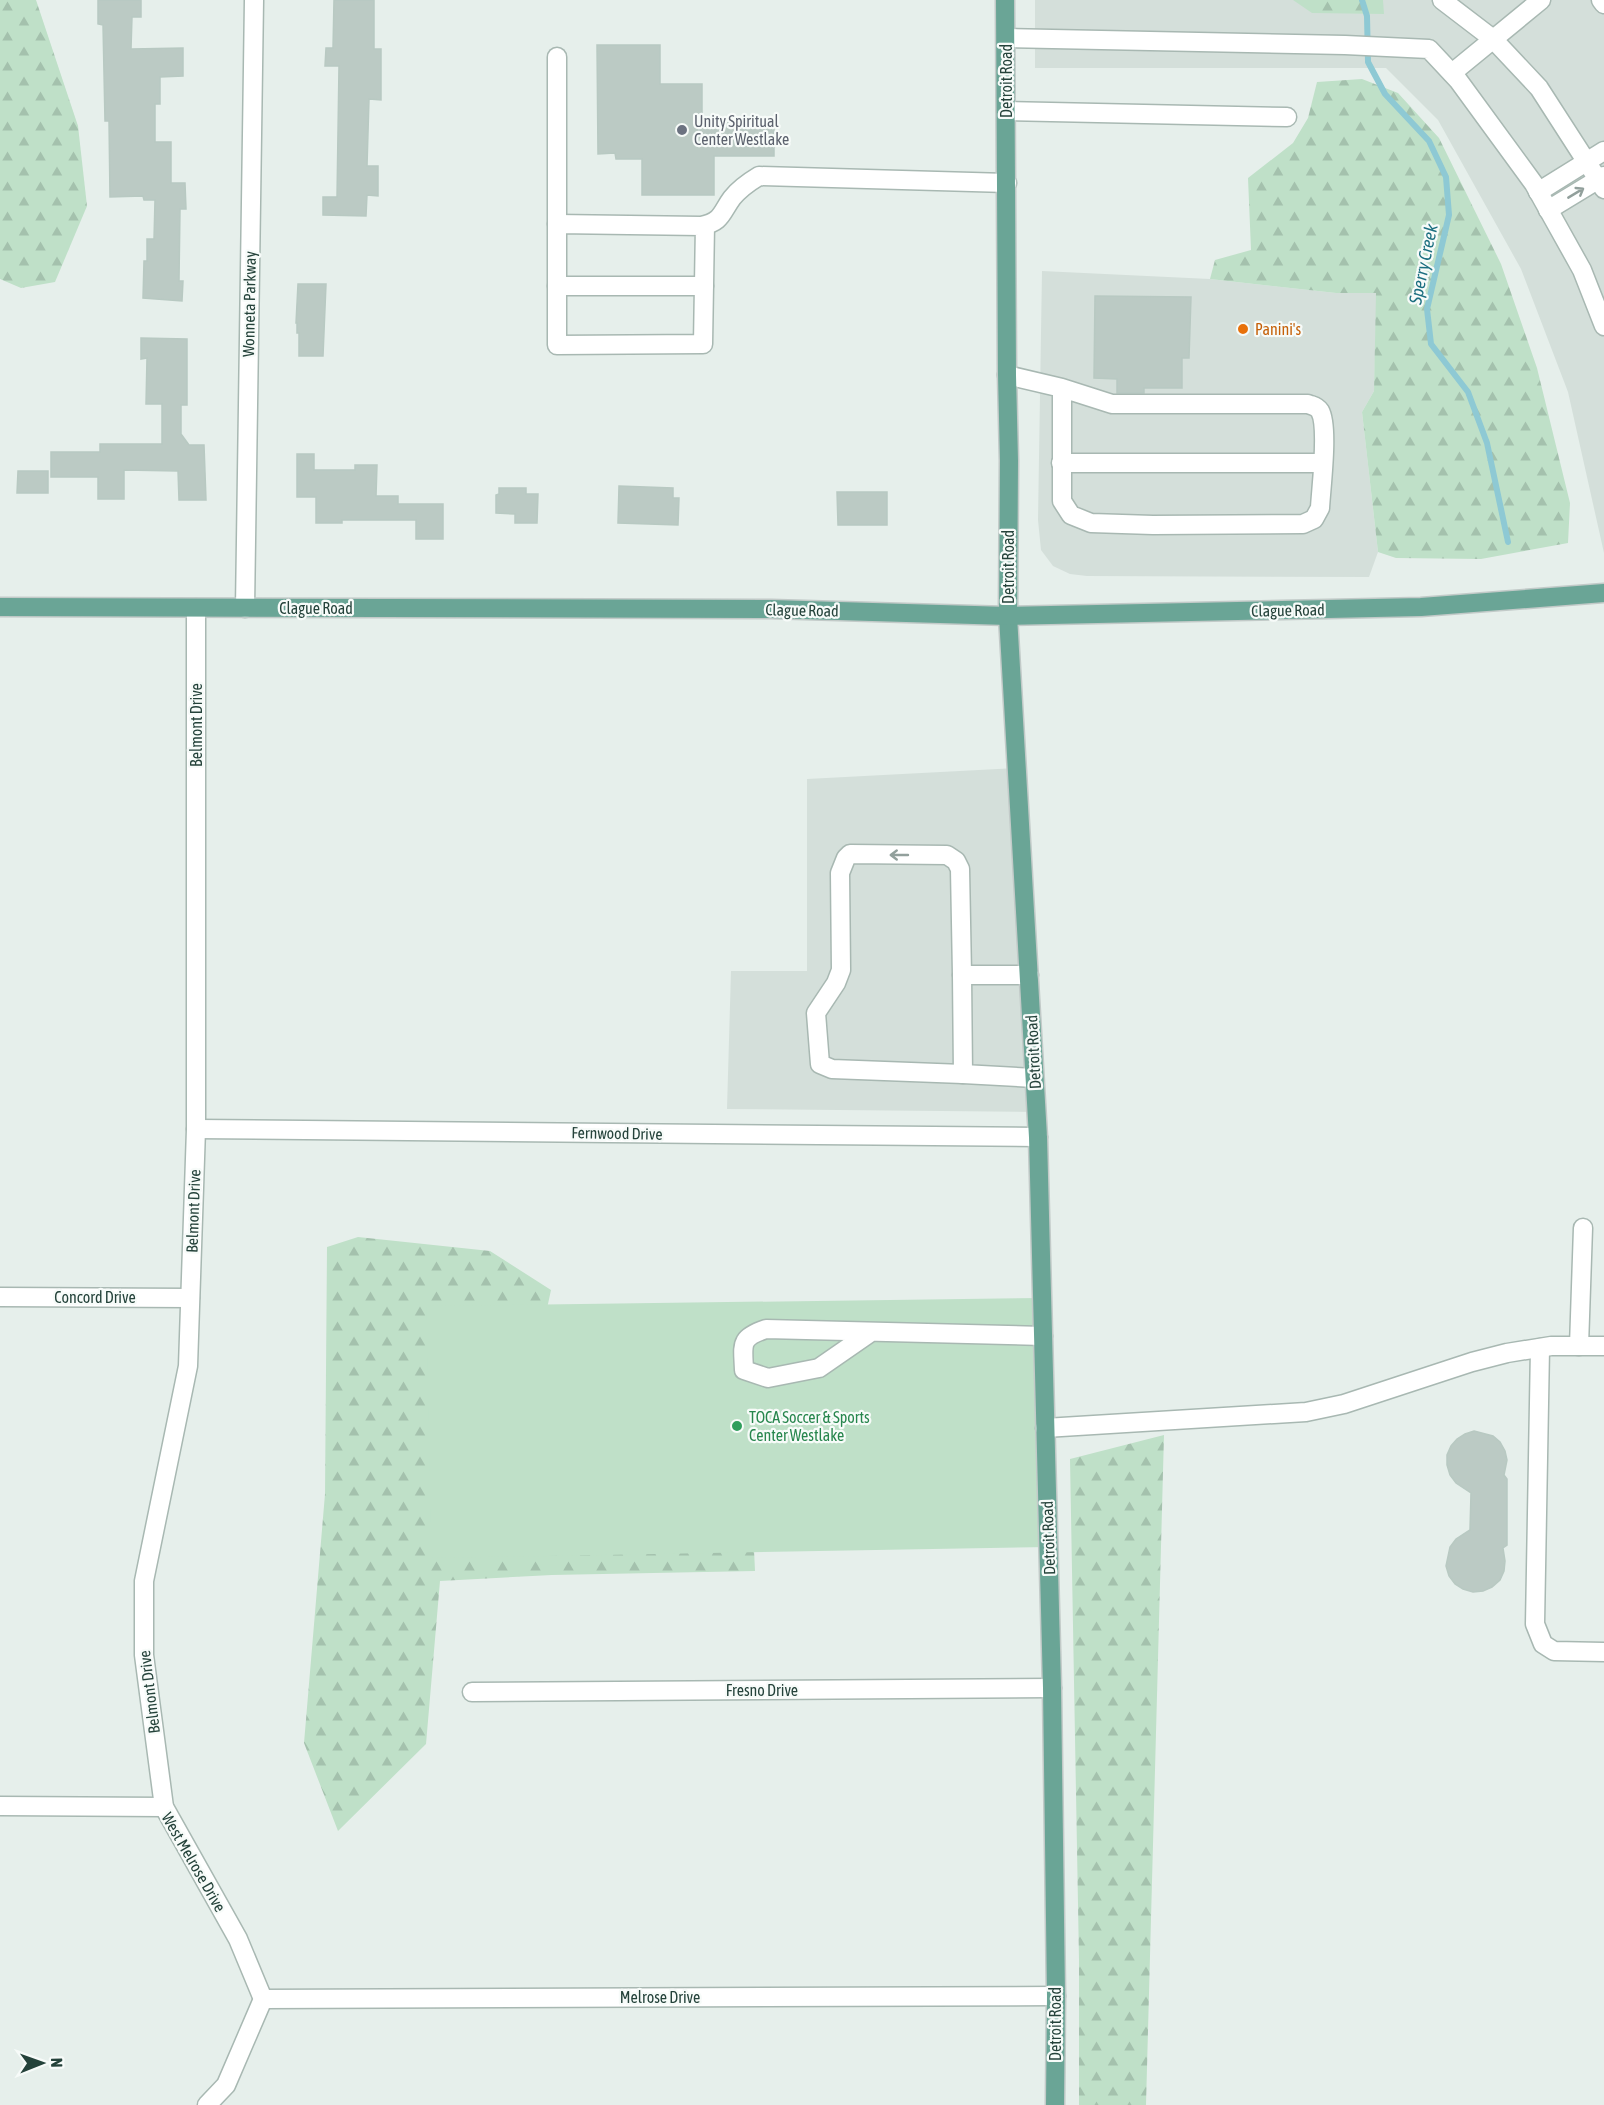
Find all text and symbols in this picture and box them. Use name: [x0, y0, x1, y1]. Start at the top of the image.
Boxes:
street label: Detroit Road: [997, 44, 1015, 118]
place label: Unity Spiritual Center Westlake: [694, 112, 789, 148]
marker: Unity Spiritual Center Westlake: [675, 123, 689, 137]
one-way arrow: [1567, 187, 1584, 199]
water label: Sperry Creek: [1404, 221, 1442, 307]
street label: Wonneta Parkway: [239, 251, 260, 357]
place label: Panini's: [1255, 320, 1301, 338]
marker: Panini's: [1236, 322, 1250, 336]
street label: Detroit Road: [999, 530, 1017, 604]
street label: Clague Road: [279, 599, 353, 618]
street label: Clague Road: [765, 600, 839, 621]
street label: Clague Road: [1251, 600, 1325, 621]
street label: Belmont Drive: [187, 683, 205, 767]
one-way arrow: [889, 849, 909, 861]
street label: Detroit Road: [1022, 1015, 1044, 1089]
street label: Fernwood Drive: [571, 1123, 663, 1143]
street label: Belmont Drive: [183, 1169, 203, 1253]
street label: Concord Drive: [54, 1288, 136, 1306]
place label: TOCA Soccer & Sports Center Westlake: [749, 1408, 870, 1444]
marker: TOCA Soccer & Sports Center Westlake: [730, 1419, 744, 1433]
street label: Detroit Road: [1038, 1501, 1058, 1575]
street label: Belmont Drive: [135, 1649, 163, 1735]
street label: Fresno Drive: [726, 1681, 798, 1699]
street label: West Melrose Drive: [158, 1809, 230, 1915]
street label: Detroit Road: [1046, 1987, 1064, 2061]
street label: Melrose Drive: [620, 1988, 700, 2006]
north arrow: [12, 2033, 72, 2093]
text: N: [48, 2058, 66, 2068]

